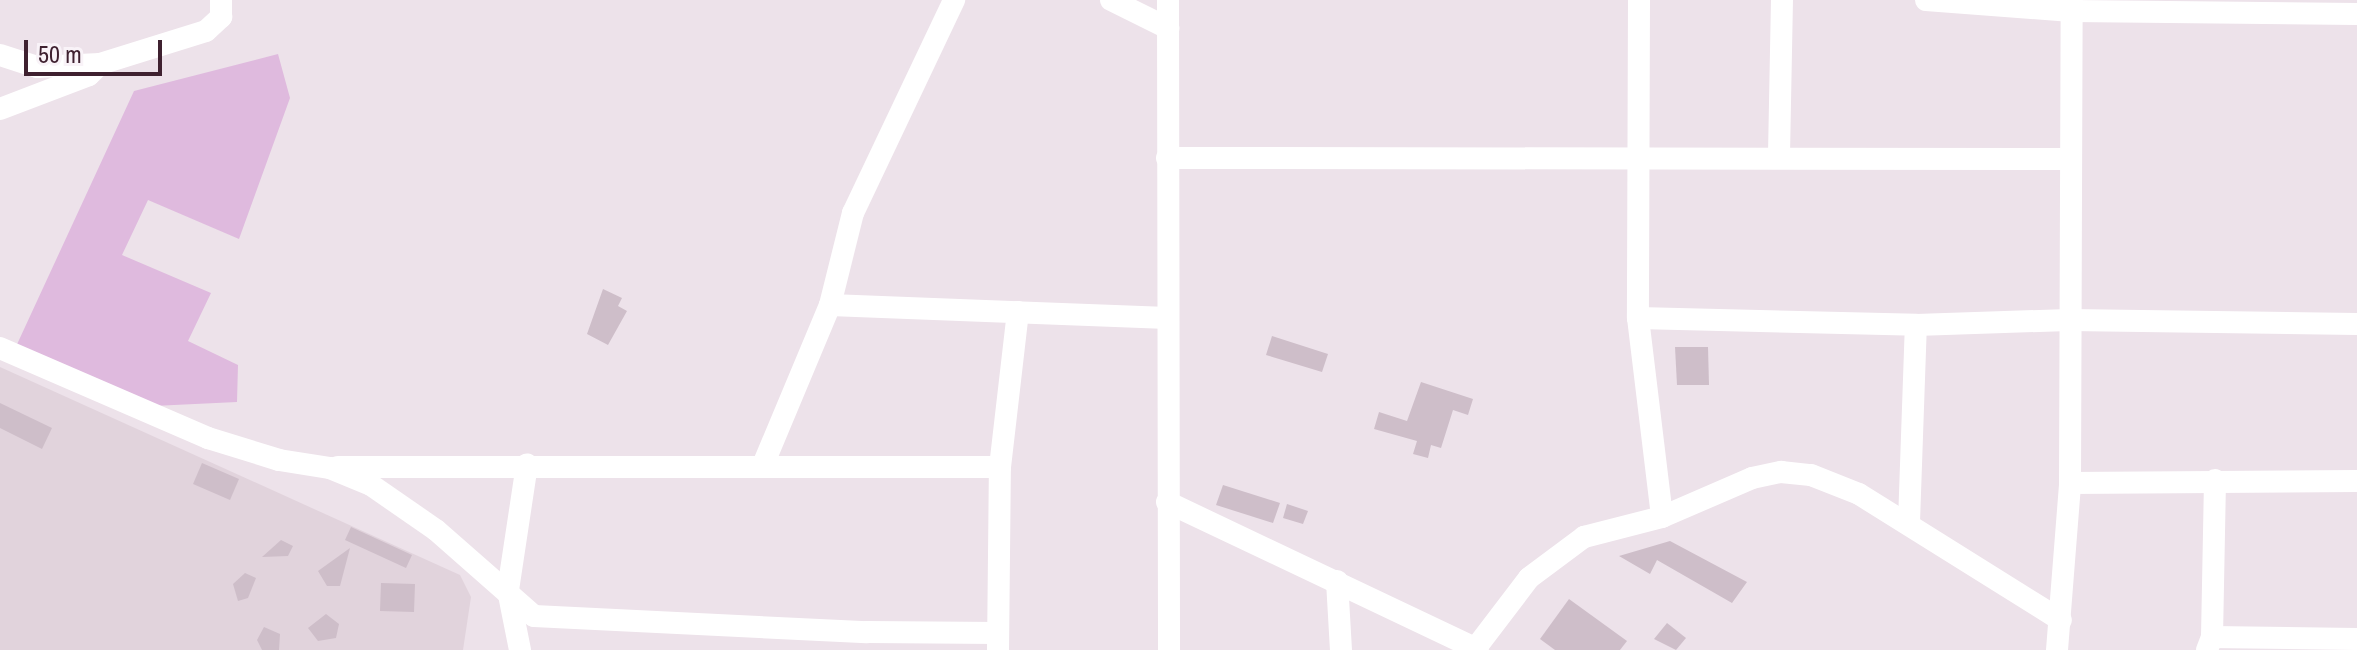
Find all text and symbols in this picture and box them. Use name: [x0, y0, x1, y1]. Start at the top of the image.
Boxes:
scale bar: [28, 24, 166, 74]
text: 50 m: [38, 38, 82, 70]

